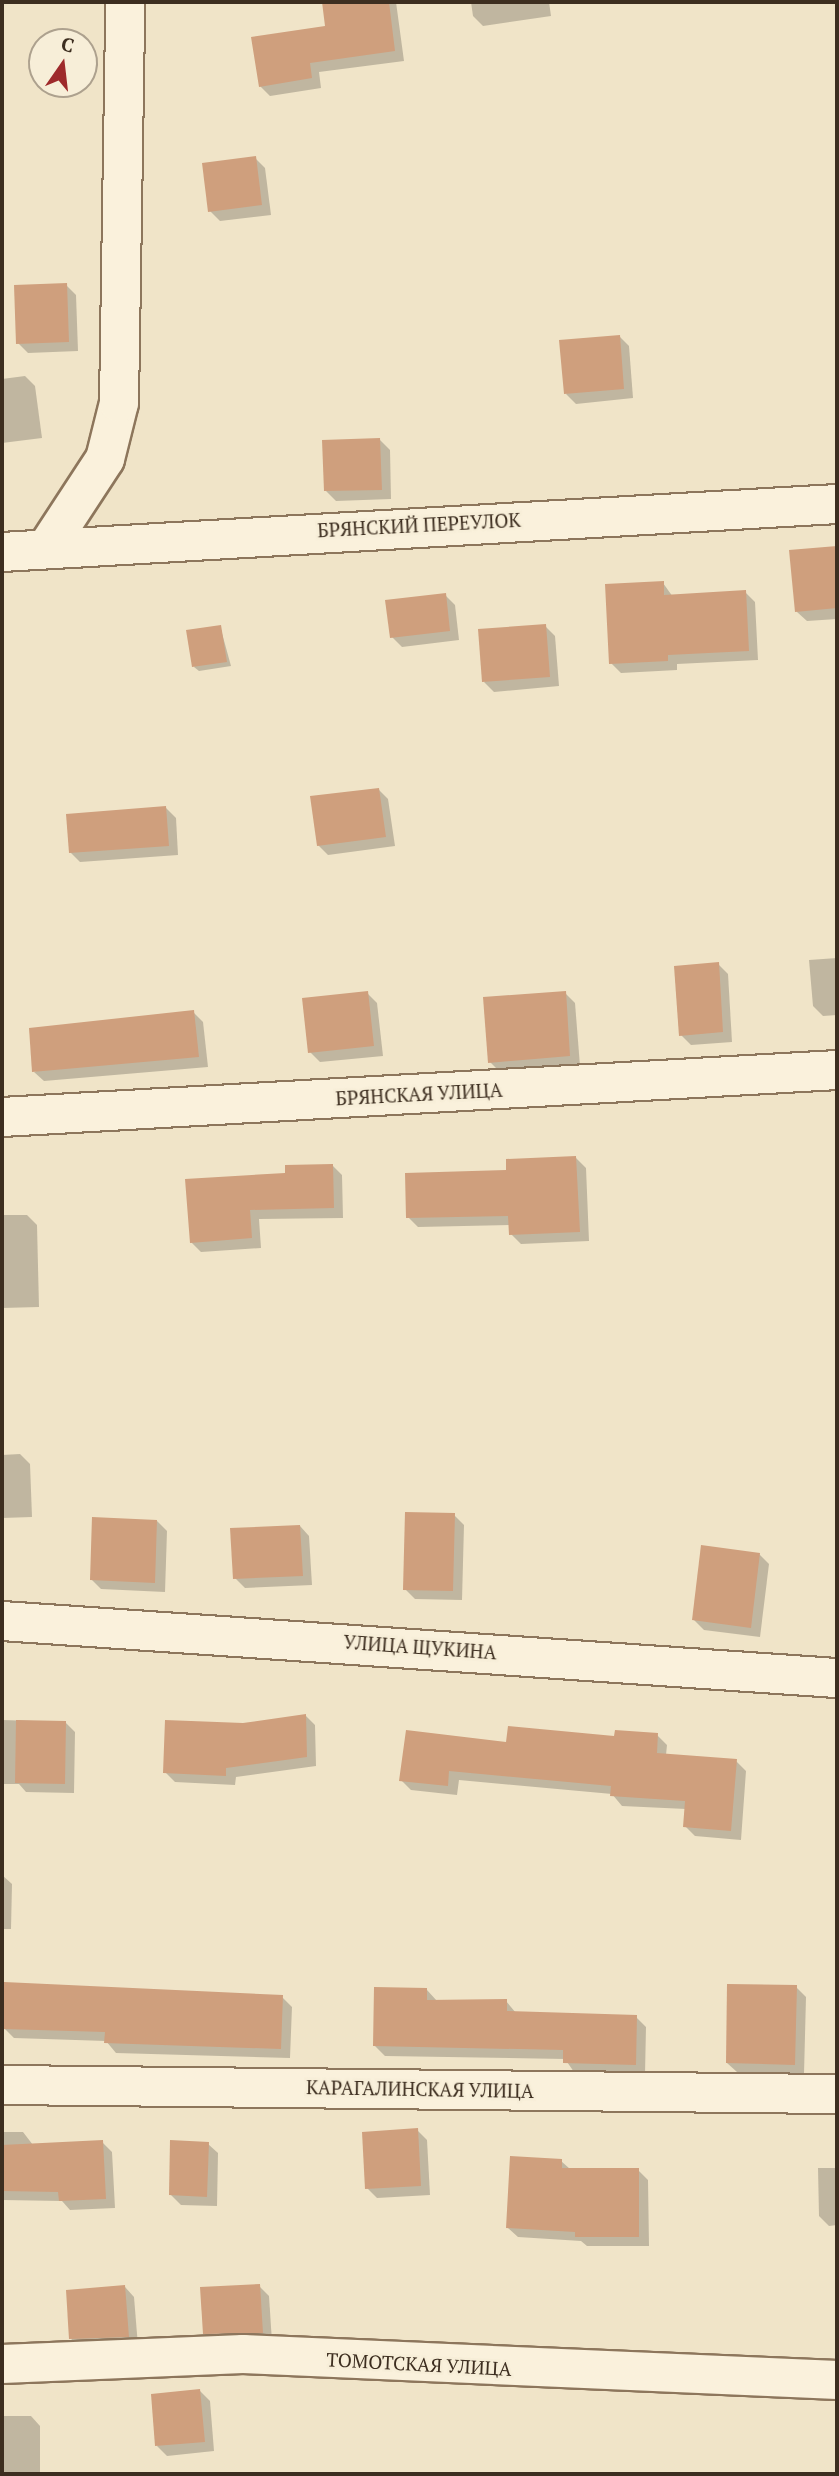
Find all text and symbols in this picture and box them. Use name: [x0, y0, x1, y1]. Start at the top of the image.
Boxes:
north arrow: [28, 28, 98, 98]
text: С: [59, 30, 77, 58]
street label: БРЯНСКИЙ ПЕРЕУЛОК: [317, 508, 521, 542]
street label: БРЯНСКАЯ УЛИЦА: [335, 1078, 503, 1110]
street label: УЛИЦА ЩУКИНА: [343, 1630, 497, 1664]
street label: КАРАГАЛИНСКАЯ УЛИЦА: [306, 2076, 534, 2102]
street label: ТОМОТСКАЯ УЛИЦА: [326, 2348, 512, 2380]

